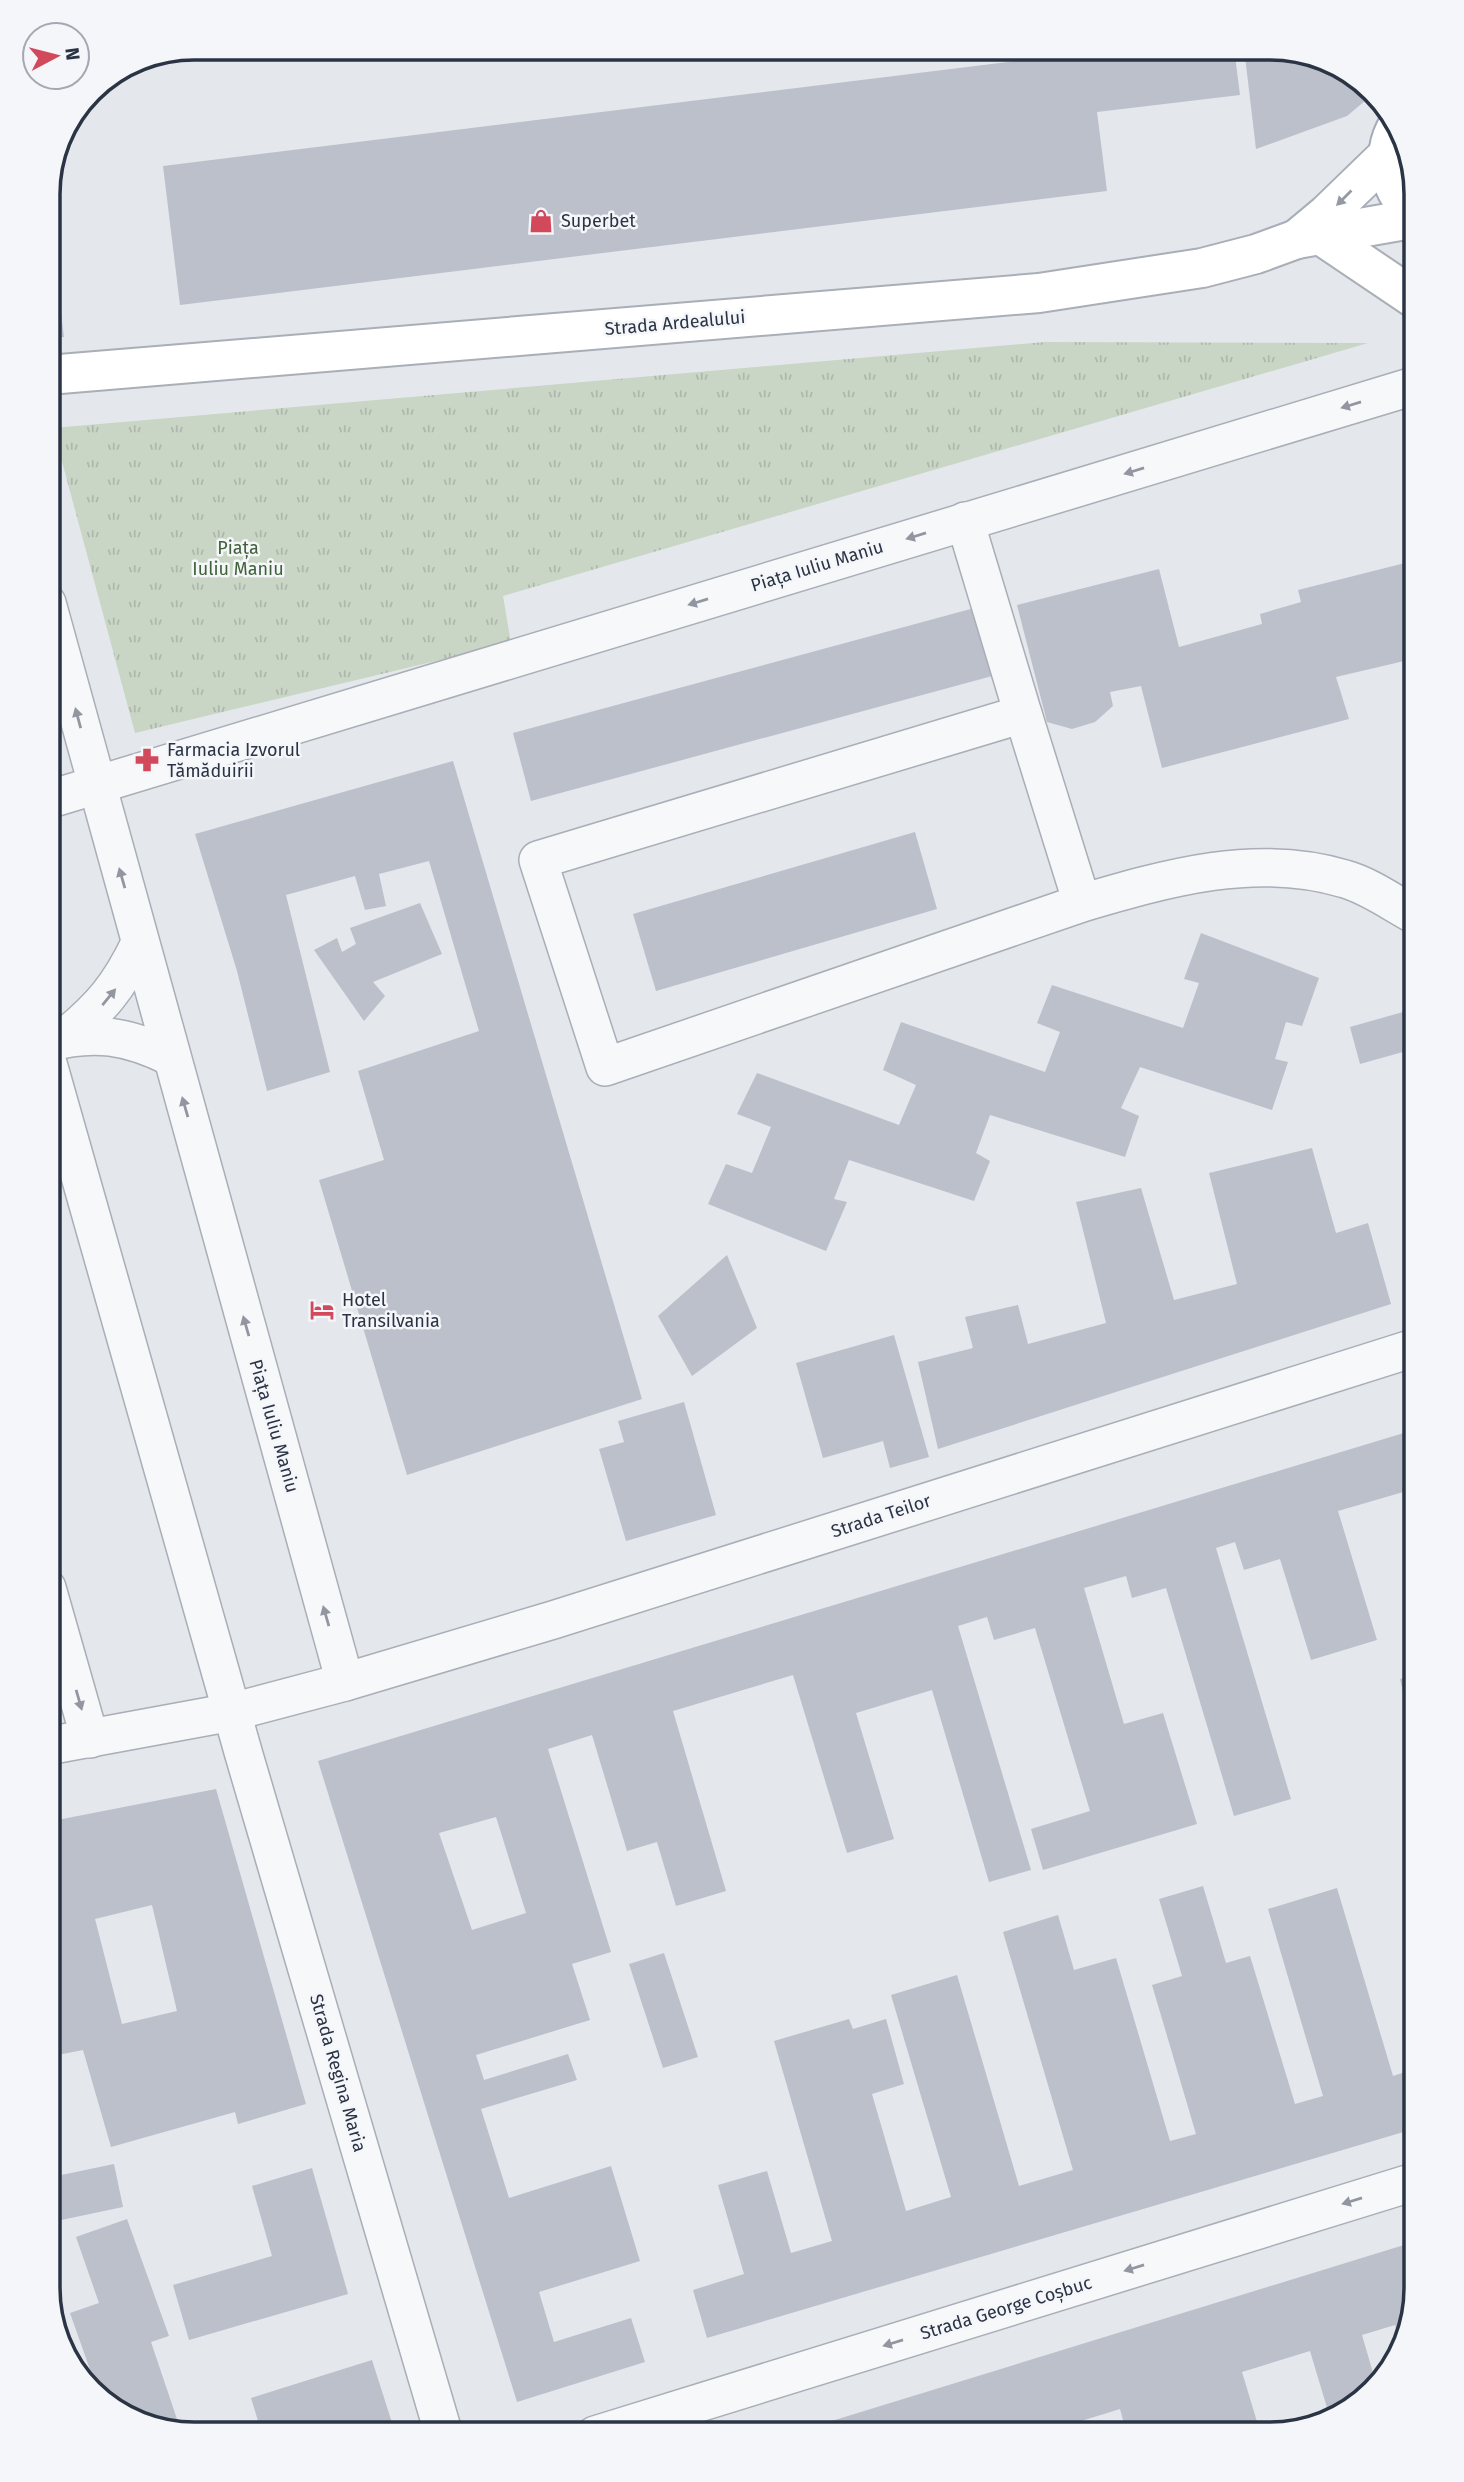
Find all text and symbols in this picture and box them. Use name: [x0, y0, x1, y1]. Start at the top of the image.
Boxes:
north arrow: [21, 21, 91, 91]
text: N: [60, 46, 85, 62]
one-way arrow: [1335, 189, 1352, 206]
shop icon: Superbet: [527, 207, 555, 235]
place label: Superbet: [561, 210, 636, 232]
street label: Strada Ardealului: [604, 306, 746, 340]
one-way arrow: [1341, 400, 1362, 410]
one-way arrow: [1123, 466, 1144, 476]
one-way arrow: [905, 532, 926, 542]
street label: Piața Iuliu Maniu: [748, 535, 886, 598]
park label: Piața Iuliu Maniu: [192, 537, 284, 580]
one-way arrow: [687, 598, 708, 608]
one-way arrow: [73, 707, 83, 728]
place label: Farmacia Izvorul Tămăduirii: [167, 739, 300, 782]
pharmacy icon: Farmacia Izvorul Tămăduirii: [133, 746, 161, 774]
one-way arrow: [116, 866, 127, 888]
one-way arrow: [102, 988, 117, 1006]
one-way arrow: [179, 1096, 190, 1118]
place label: Hotel Transilvania: [342, 1289, 440, 1332]
hotel icon: Hotel Transilvania: [308, 1296, 336, 1324]
one-way arrow: [240, 1315, 251, 1337]
street label: Piața Iuliu Maniu: [244, 1357, 304, 1495]
street label: Strada Teilor: [828, 1490, 934, 1542]
one-way arrow: [321, 1605, 331, 1626]
one-way arrow: [75, 1690, 85, 1711]
street label: Strada Regina Maria: [305, 1991, 371, 2155]
one-way arrow: [1341, 2197, 1362, 2207]
one-way arrow: [1123, 2264, 1144, 2274]
street label: Strada George Coșbuc: [918, 2271, 1095, 2346]
one-way arrow: [883, 2338, 904, 2348]

